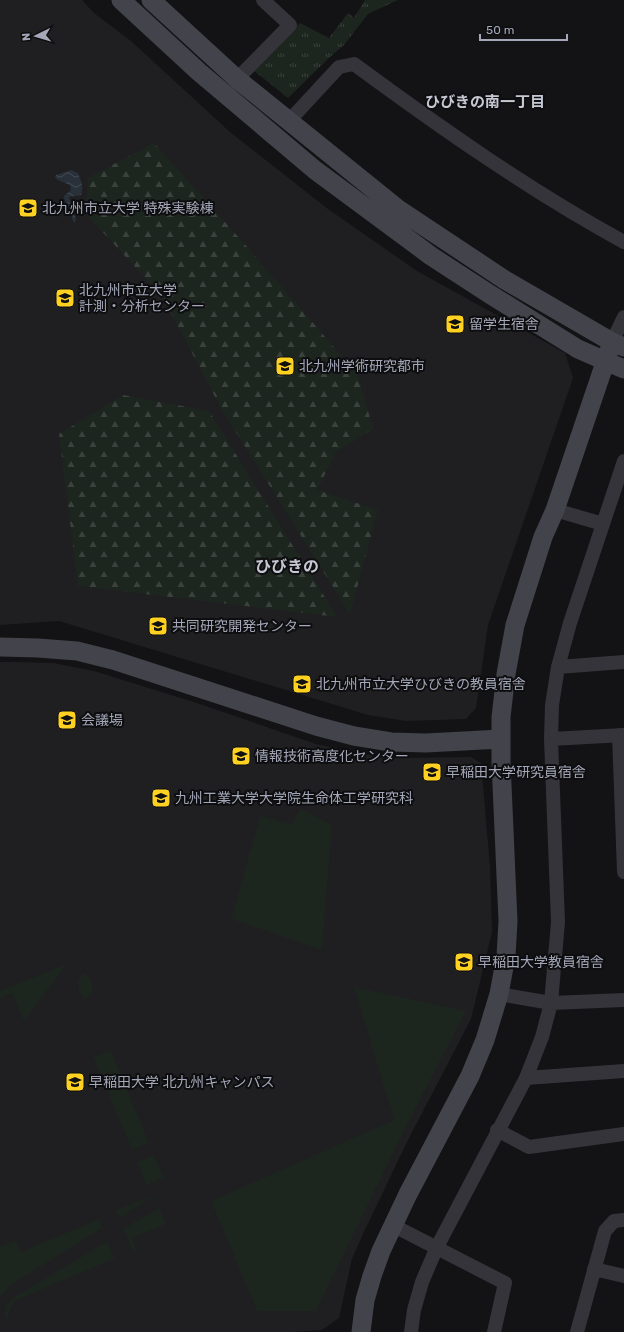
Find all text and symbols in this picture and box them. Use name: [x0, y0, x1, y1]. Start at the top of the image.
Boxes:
north arrow: [16, 16, 56, 56]
scale bar: [480, 16, 567, 42]
text: 50 m: [486, 23, 514, 37]
text: N: [20, 32, 33, 41]
district label: ひびきの南一丁目: [425, 93, 545, 111]
school or university icon: 北九州市立大学 特殊実験棟: [17, 197, 39, 219]
place label: 北九州市立大学 特殊実験棟: [42, 200, 213, 217]
place label: 北九州市立大学 計測・分析センター: [79, 282, 205, 315]
school or university icon: 北九州市立大学 計測・分析センター: [54, 287, 76, 309]
school or university icon: 留学生宿舎: [444, 313, 466, 335]
place label: 留学生宿舎: [469, 316, 539, 333]
school or university icon: 北九州学術研究都市: [274, 355, 296, 377]
place label: 北九州学術研究都市: [299, 358, 425, 375]
district label: ひびきの: [255, 557, 319, 576]
school or university icon: 共同研究開発センター: [147, 615, 169, 637]
place label: 共同研究開発センター: [172, 618, 312, 635]
school or university icon: 北九州市立大学ひびきの教員宿舎: [291, 673, 313, 695]
place label: 北九州市立大学ひびきの教員宿舎: [316, 676, 526, 693]
school or university icon: 会議場: [56, 709, 78, 731]
place label: 会議場: [81, 712, 123, 729]
school or university icon: 情報技術高度化センター: [230, 745, 252, 767]
place label: 情報技術高度化センター: [255, 748, 409, 765]
school or university icon: 早稲田大学研究員宿舎: [421, 761, 443, 783]
place label: 早稲田大学研究員宿舎: [446, 764, 586, 781]
school or university icon: 九州工業大学大学院生命体工学研究科: [150, 787, 172, 809]
place label: 九州工業大学大学院生命体工学研究科: [175, 790, 413, 807]
school or university icon: 早稲田大学教員宿舎: [453, 951, 475, 973]
place label: 早稲田大学教員宿舎: [478, 954, 604, 971]
school or university icon: 早稲田大学 北九州キャンパス: [64, 1071, 86, 1093]
place label: 早稲田大学 北九州キャンパス: [89, 1074, 274, 1091]

